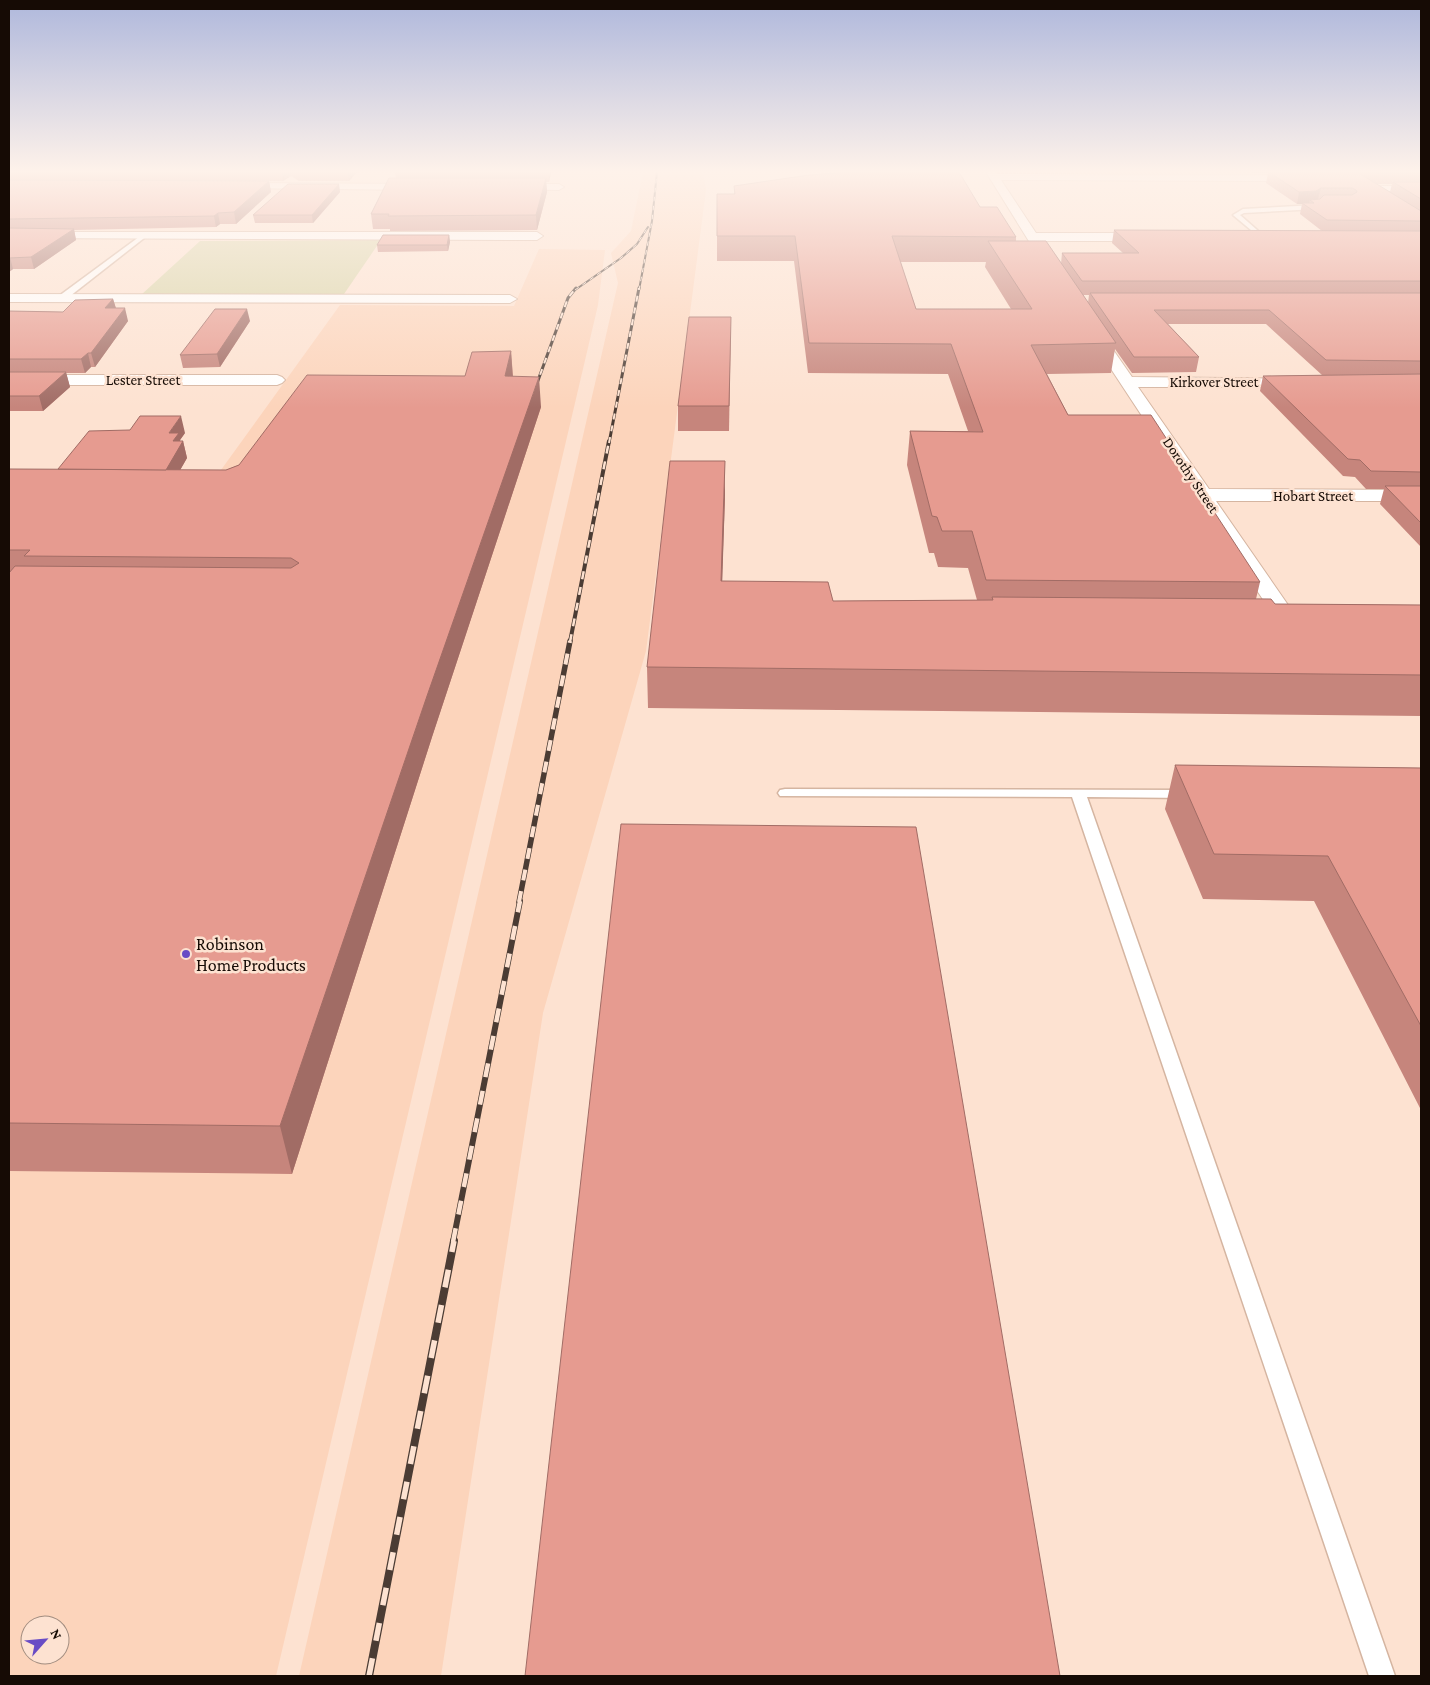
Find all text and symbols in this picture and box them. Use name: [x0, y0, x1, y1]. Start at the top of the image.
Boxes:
street label: Lester Street: [106, 372, 181, 388]
street label: Kirkover Street: [1170, 374, 1259, 390]
street label: Dorothy Street: [1159, 434, 1223, 517]
street label: Hobart Street: [1273, 488, 1354, 504]
place label: Robinson Home Products: [196, 934, 306, 975]
marker: Robinson Home Products: [180, 948, 192, 960]
north arrow: [20, 1615, 70, 1665]
text: N: [47, 1626, 66, 1642]

